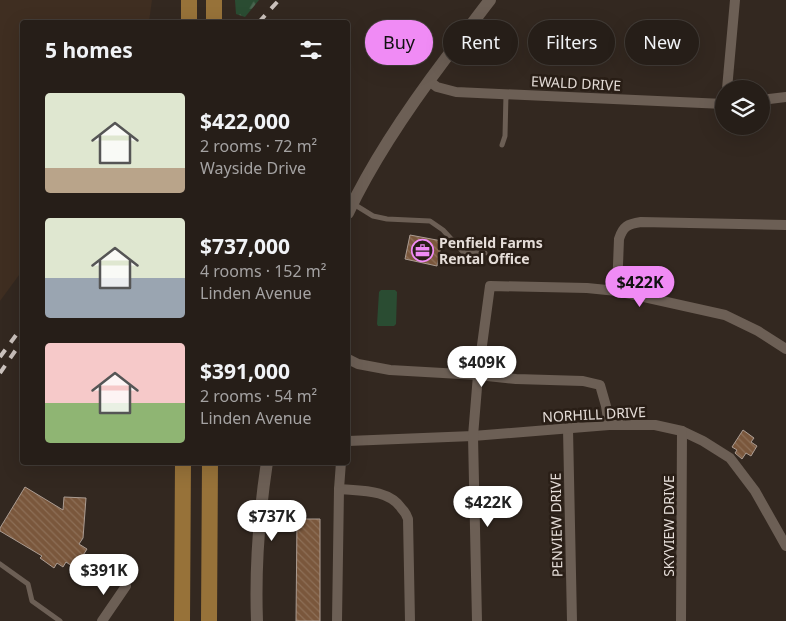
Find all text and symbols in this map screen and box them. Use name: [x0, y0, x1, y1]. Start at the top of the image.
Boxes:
chip: Buy: [365, 20, 433, 65]
chip: Rent: [443, 20, 518, 65]
chip: Filters: [528, 20, 615, 65]
chip: New: [625, 20, 699, 65]
text: 5 homes: [45, 36, 133, 64]
icon: filters: [297, 36, 325, 64]
street label: EWALD DRIVE: [530, 71, 622, 95]
map controls: [715, 80, 770, 135]
button: layers: [715, 80, 770, 135]
text: $422,000: [200, 107, 290, 135]
icon: home: [85, 113, 145, 173]
text: 2 rooms · 72 m²: [200, 135, 317, 157]
text: Wayside Drive: [200, 157, 306, 179]
text: $737,000: [200, 232, 290, 260]
place label: Penfield Farms Rental Office: [439, 233, 543, 268]
icon: home: [85, 238, 145, 298]
office icon: Penfield Farms Rental Office: [411, 238, 435, 262]
text: 4 rooms · 152 m²: [200, 260, 326, 282]
pin: $422K: [605, 266, 675, 308]
text: $422K: [616, 271, 664, 293]
text: Linden Avenue: [200, 282, 312, 304]
pin: $409K: [447, 346, 517, 388]
text: $409K: [458, 351, 506, 373]
text: $391,000: [200, 357, 290, 385]
icon: home: [85, 363, 145, 423]
text: 2 rooms · 54 m²: [200, 385, 317, 407]
street label: NORHILL DRIVE: [542, 402, 646, 426]
text: Linden Avenue: [200, 407, 312, 429]
street label: PENVIEW DRIVE: [546, 473, 566, 577]
street label: SKYVIEW DRIVE: [659, 475, 678, 577]
pin: $422K: [453, 486, 523, 528]
text: $422K: [464, 491, 512, 513]
pin: $737K: [237, 500, 307, 542]
text: $737K: [248, 505, 296, 527]
pin: $391K: [69, 554, 139, 596]
text: $391K: [80, 559, 128, 581]

